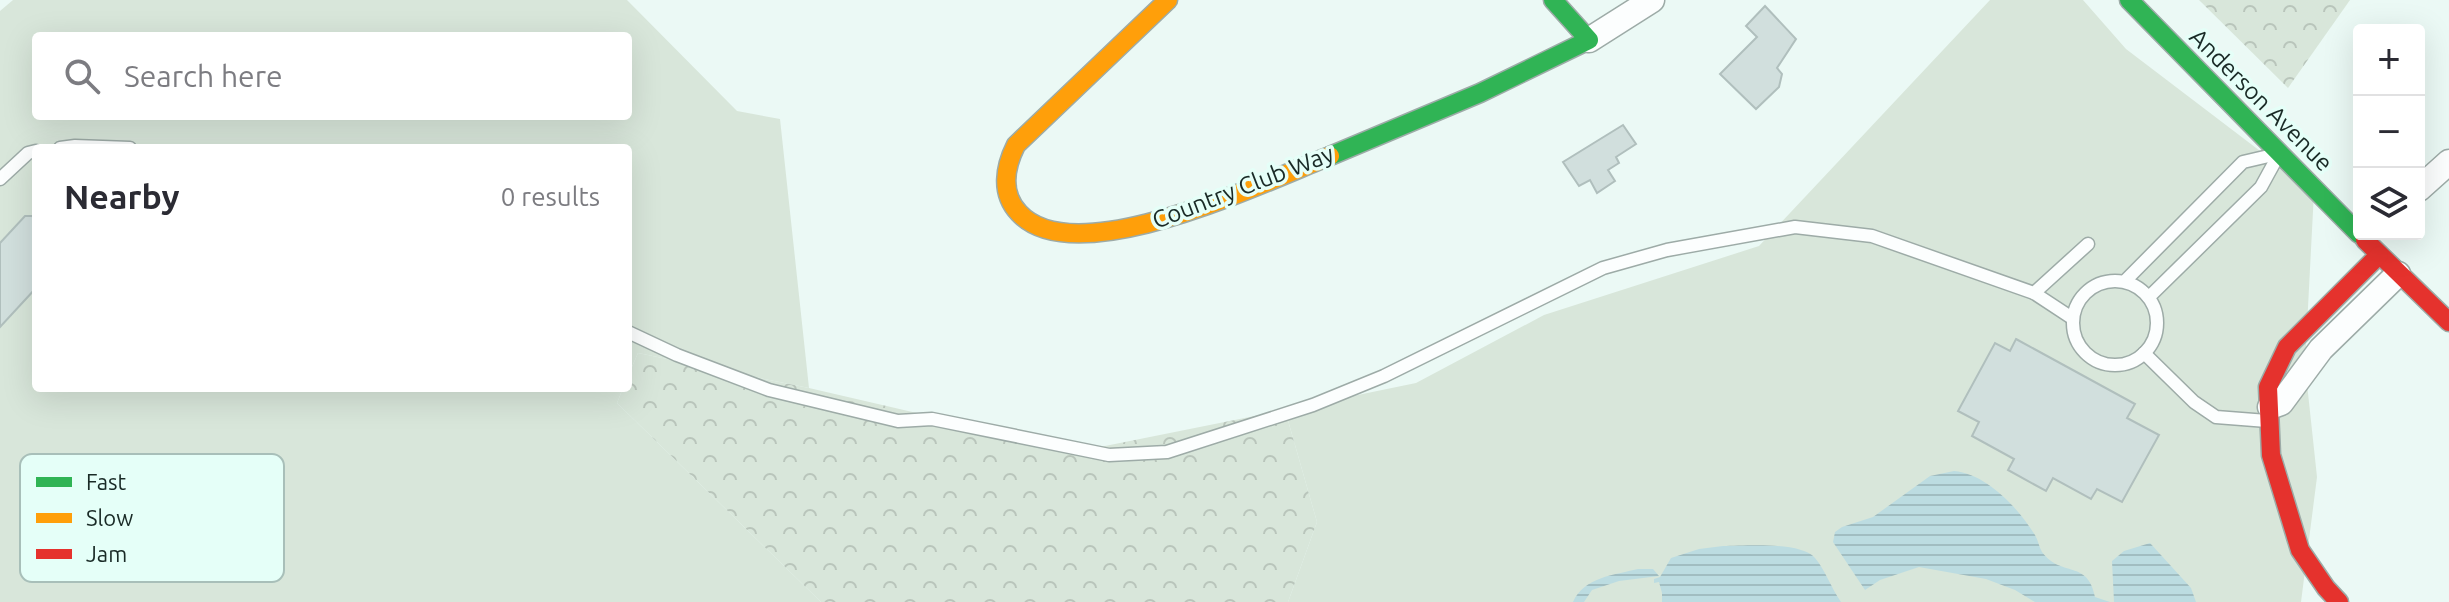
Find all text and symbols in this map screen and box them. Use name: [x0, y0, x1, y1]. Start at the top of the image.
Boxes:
street label: Anderson Avenue: [2185, 23, 2338, 176]
map controls: [2353, 24, 2425, 240]
button: +: [2353, 24, 2425, 96]
search box: [32, 32, 632, 120]
icon: search: [60, 54, 104, 98]
text: Search here: [124, 59, 283, 93]
button: −: [2353, 96, 2425, 168]
street label: Country Club Way: [1148, 139, 1338, 234]
button: layers: [2353, 168, 2425, 240]
text: Nearby: [64, 177, 179, 215]
text: 0 results: [501, 182, 600, 211]
legend: [20, 454, 284, 582]
text: Fast: [86, 469, 127, 494]
text: Slow: [86, 505, 133, 530]
text: Jam: [86, 541, 127, 566]

